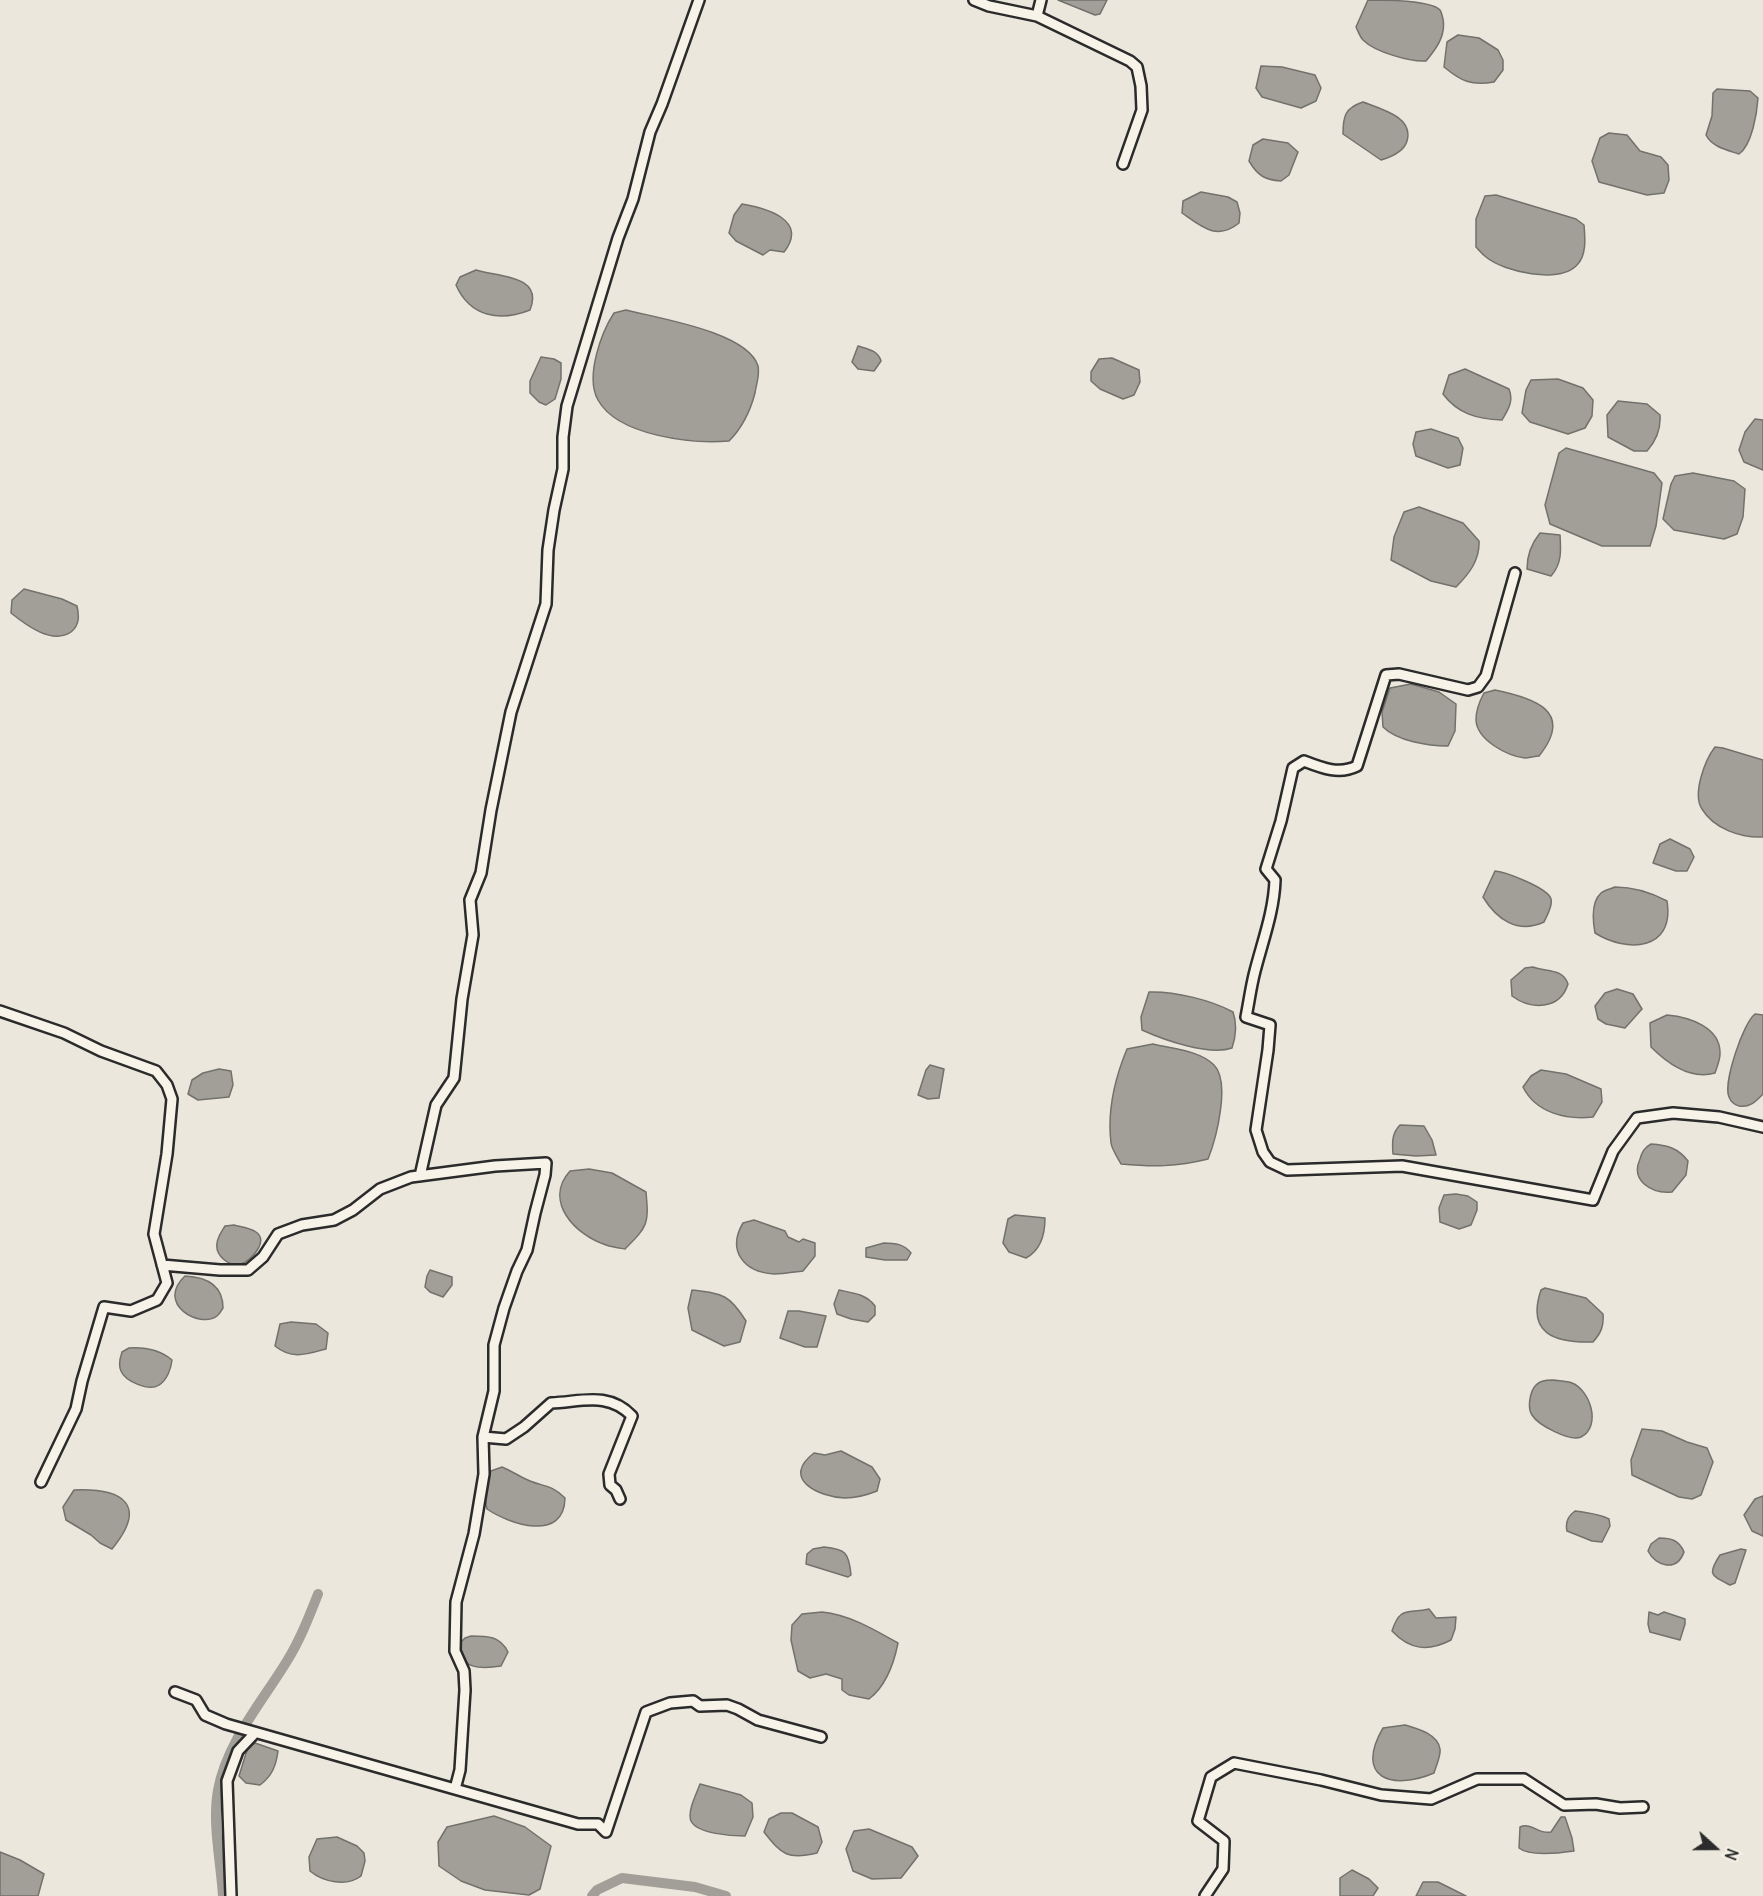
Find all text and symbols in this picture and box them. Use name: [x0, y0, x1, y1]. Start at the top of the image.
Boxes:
north arrow: [1685, 1818, 1745, 1878]
text: N: [1720, 1846, 1743, 1863]

